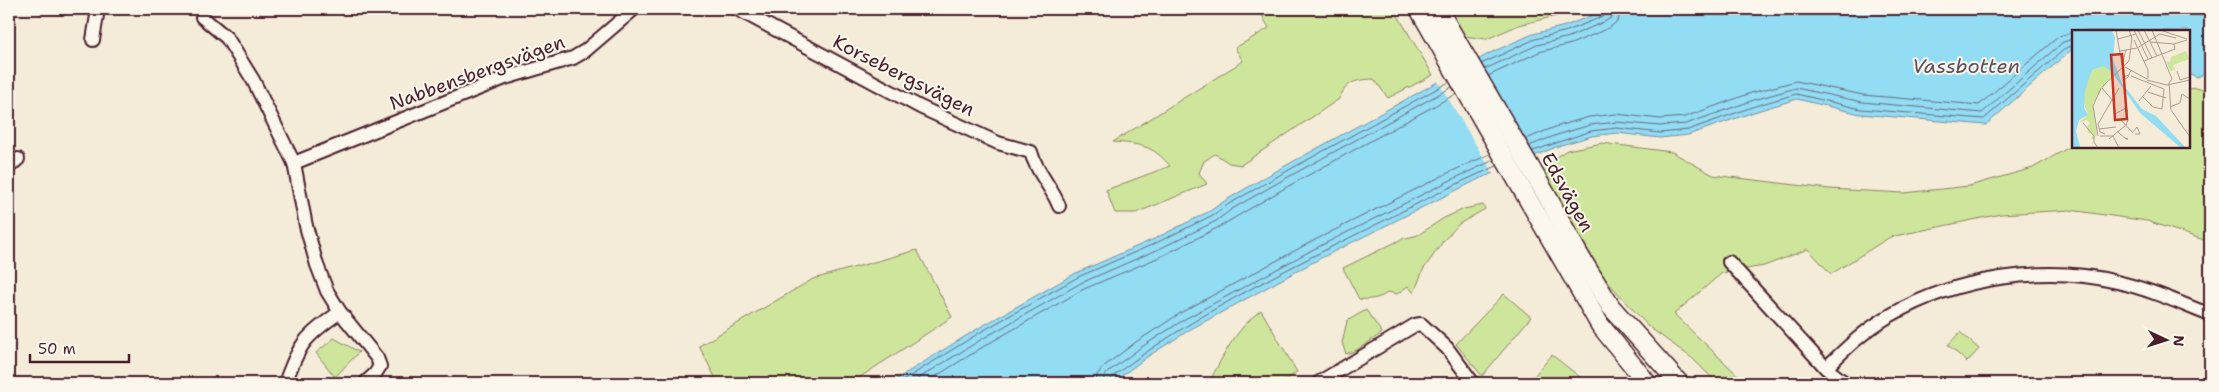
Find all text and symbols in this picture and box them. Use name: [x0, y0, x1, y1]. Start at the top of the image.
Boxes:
street label: Nabbensbergsvägen: [386, 29, 568, 116]
street label: Korsebergsvägen: [829, 29, 979, 122]
inset map: [2072, 30, 2189, 148]
water label: Vassbotten: [1912, 53, 2020, 79]
street label: Edsvägen: [1535, 148, 1600, 236]
north arrow: [2142, 314, 2192, 364]
scale bar: [30, 332, 129, 364]
text: N: [2170, 335, 2188, 347]
text: 50 m: [38, 339, 76, 359]

